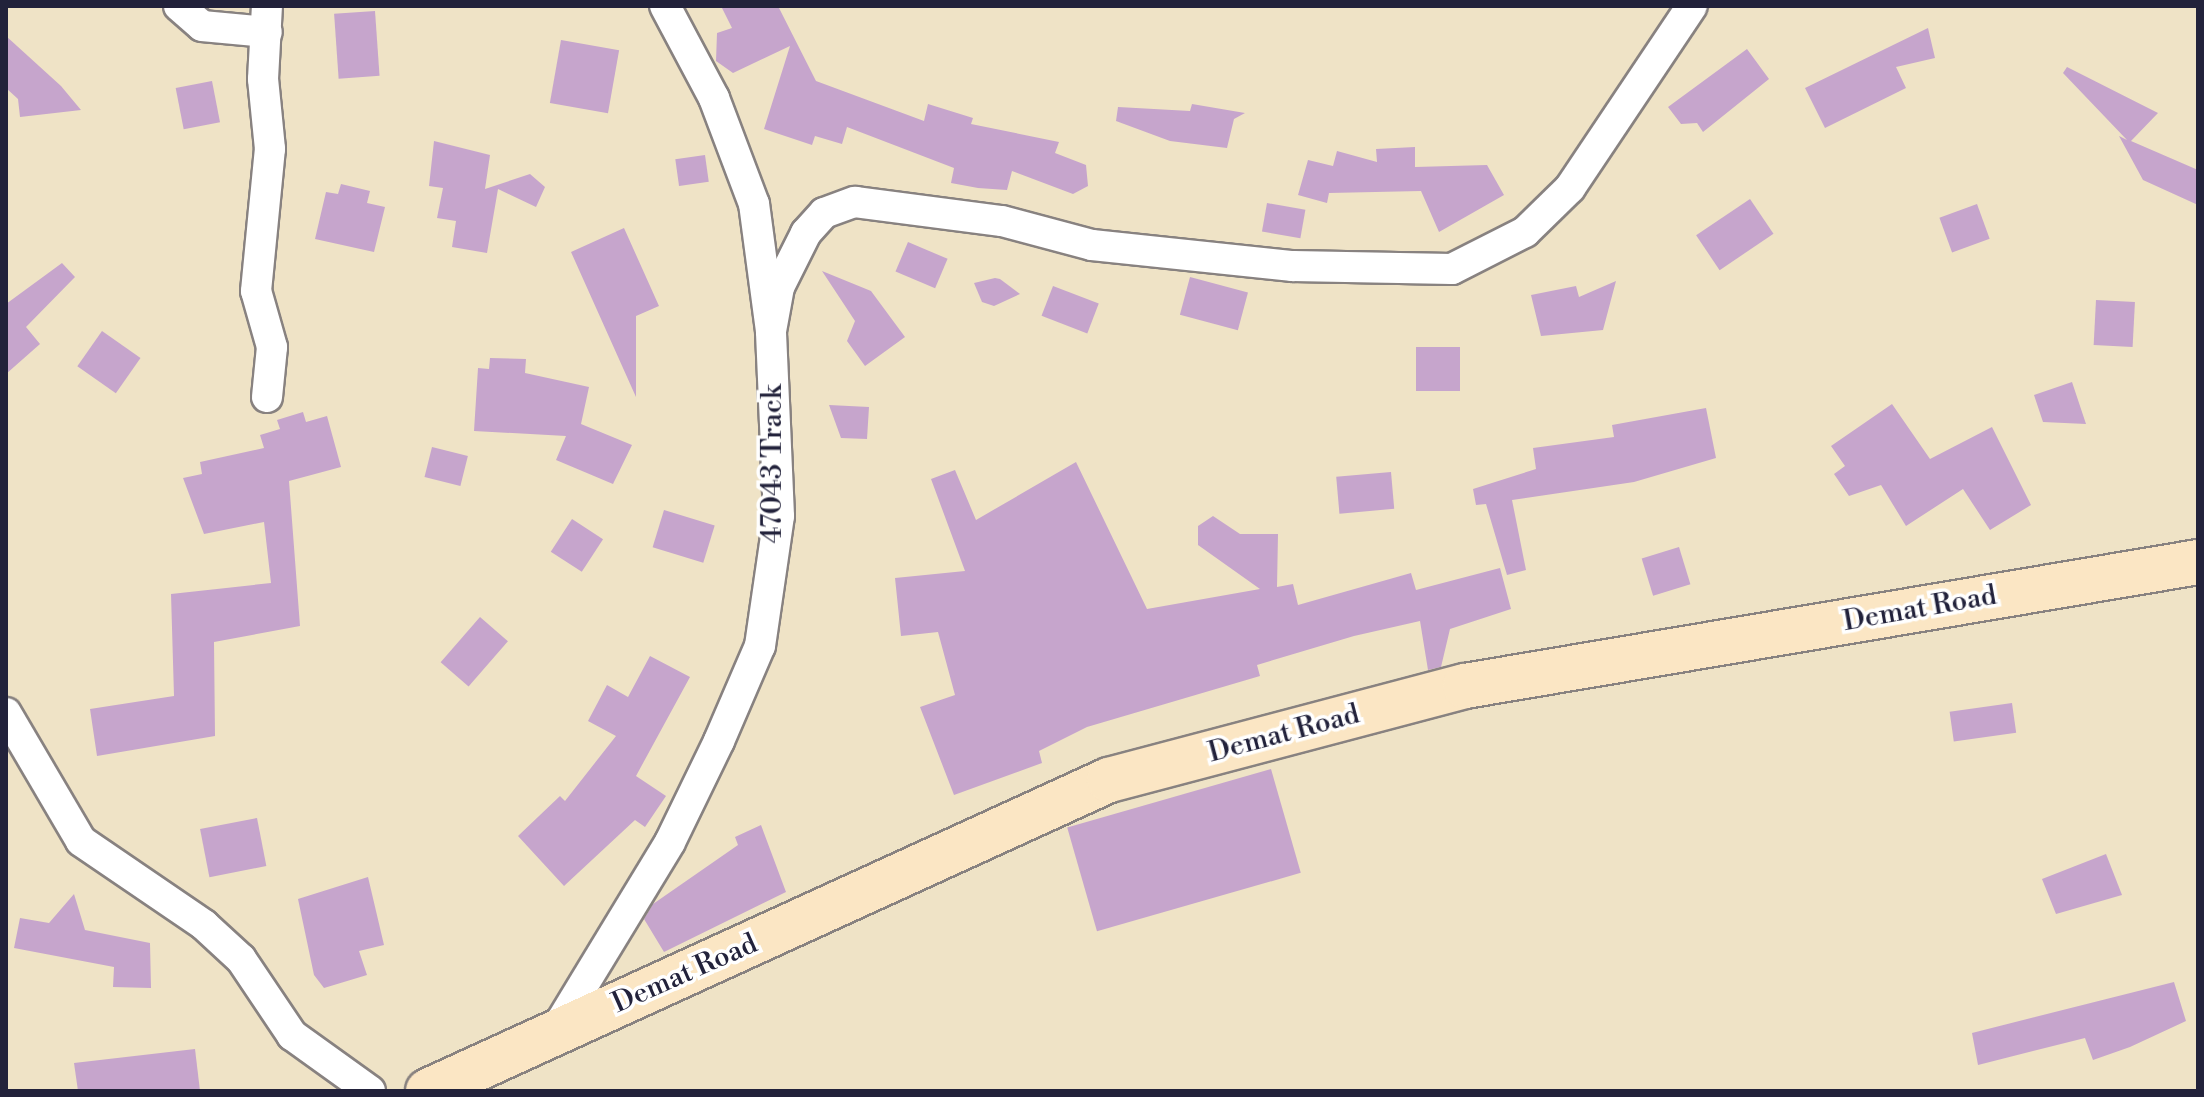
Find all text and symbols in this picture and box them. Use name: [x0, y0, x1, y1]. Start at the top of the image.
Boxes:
street label: 47043 Track: [756, 385, 790, 543]
street label: Demat Road: [1841, 579, 1999, 639]
street label: Demat Road: [1205, 698, 1363, 770]
street label: Demat Road: [607, 927, 763, 1021]

